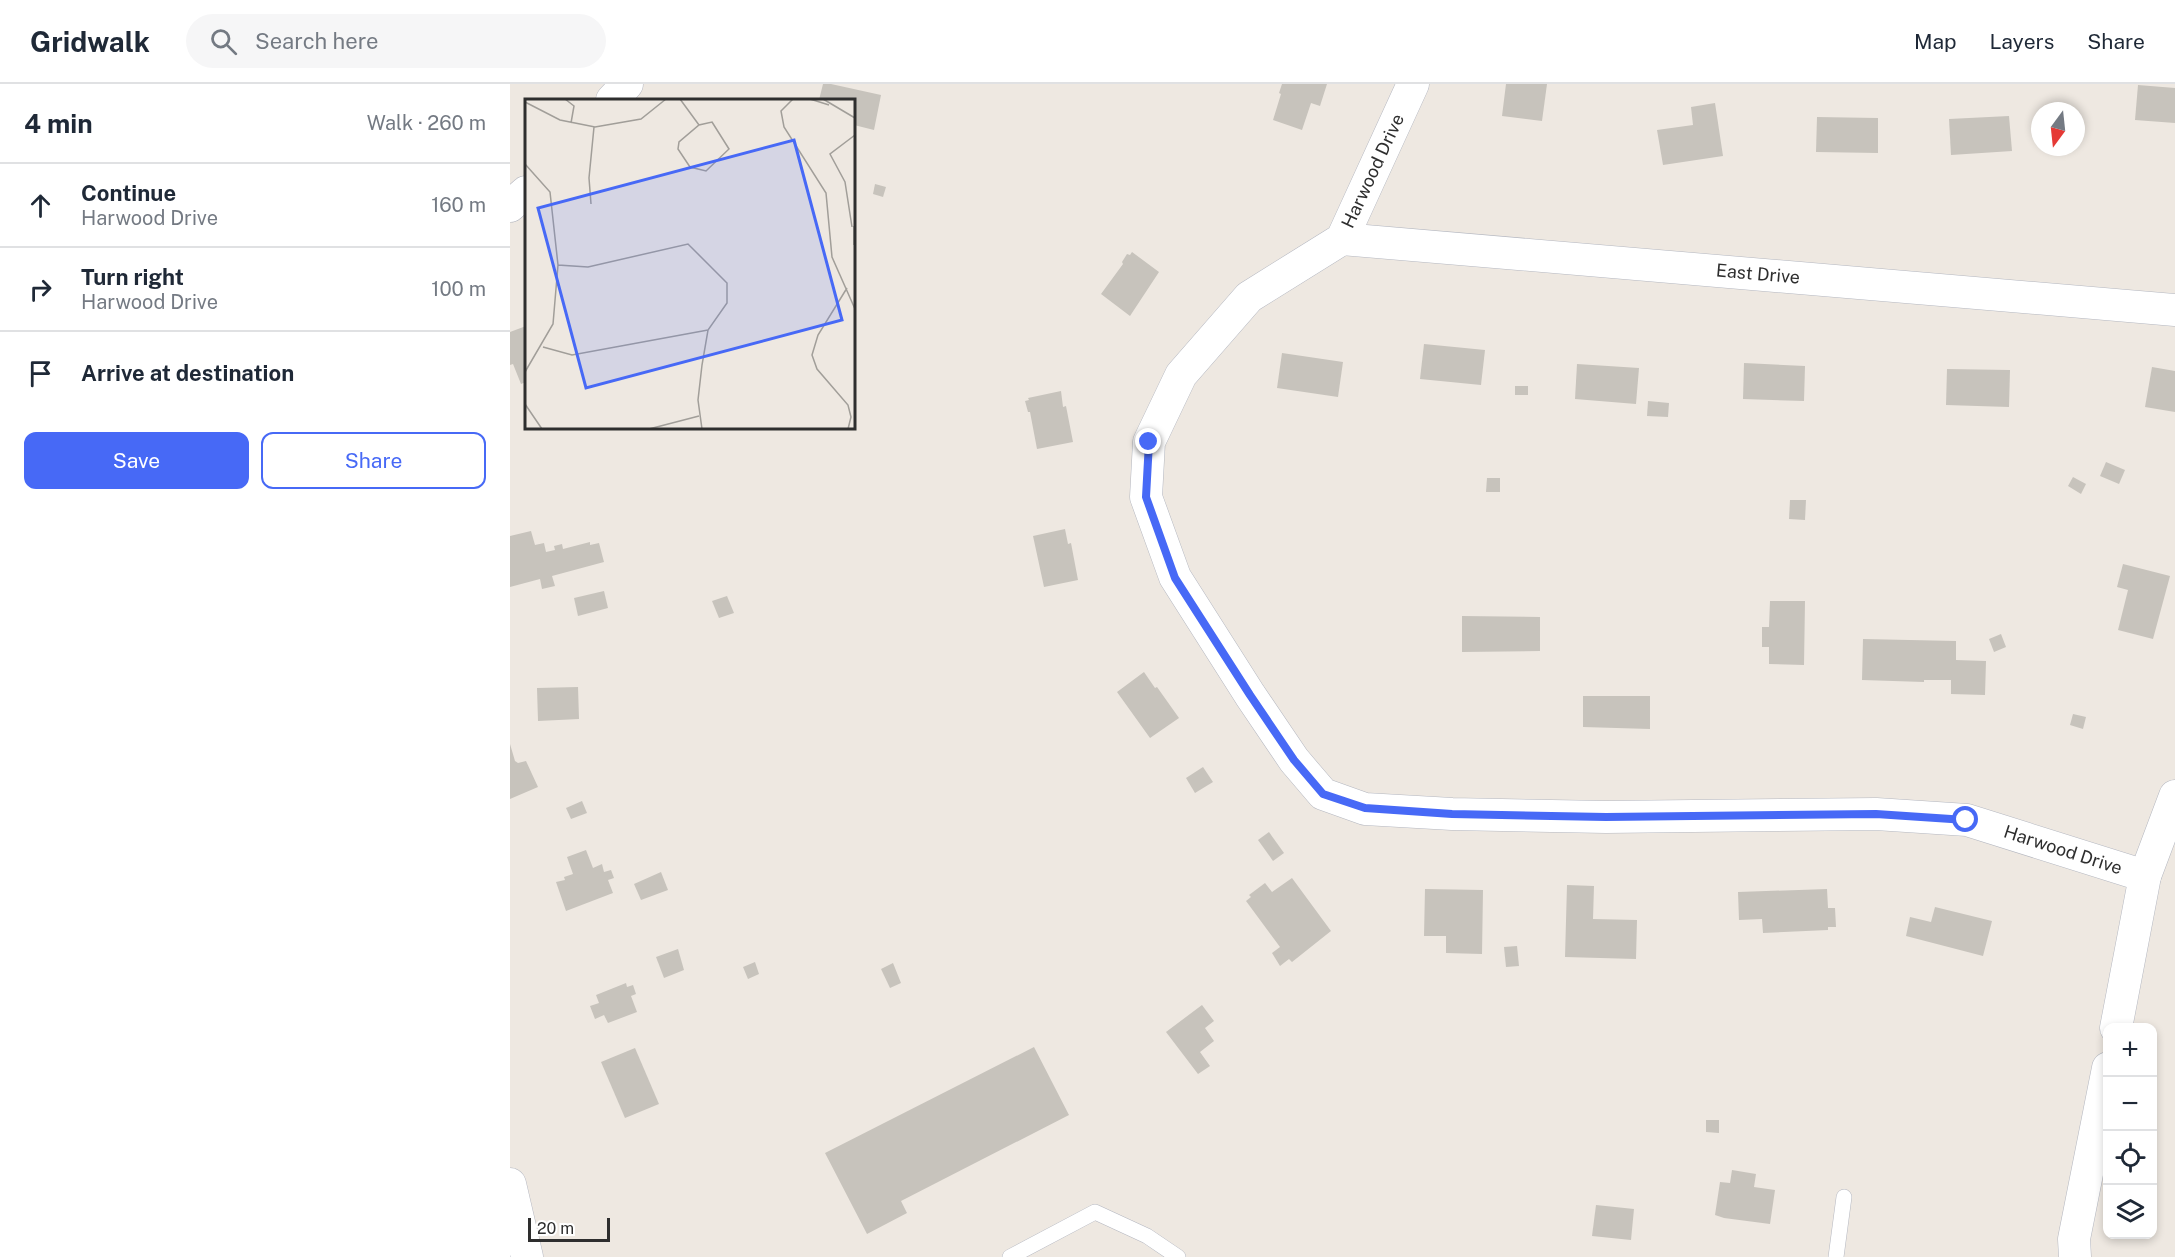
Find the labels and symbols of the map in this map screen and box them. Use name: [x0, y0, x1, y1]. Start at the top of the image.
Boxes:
inset map: [525, 99, 855, 429]
north arrow: [2031, 102, 2085, 156]
street label: Harwood Drive: [1337, 110, 1408, 231]
street label: East Drive: [1715, 259, 1801, 288]
route end: [1135, 428, 1161, 454]
route start: [1952, 806, 1978, 832]
street label: Harwood Drive: [2001, 820, 2125, 879]
scale bar: [528, 1215, 610, 1242]

